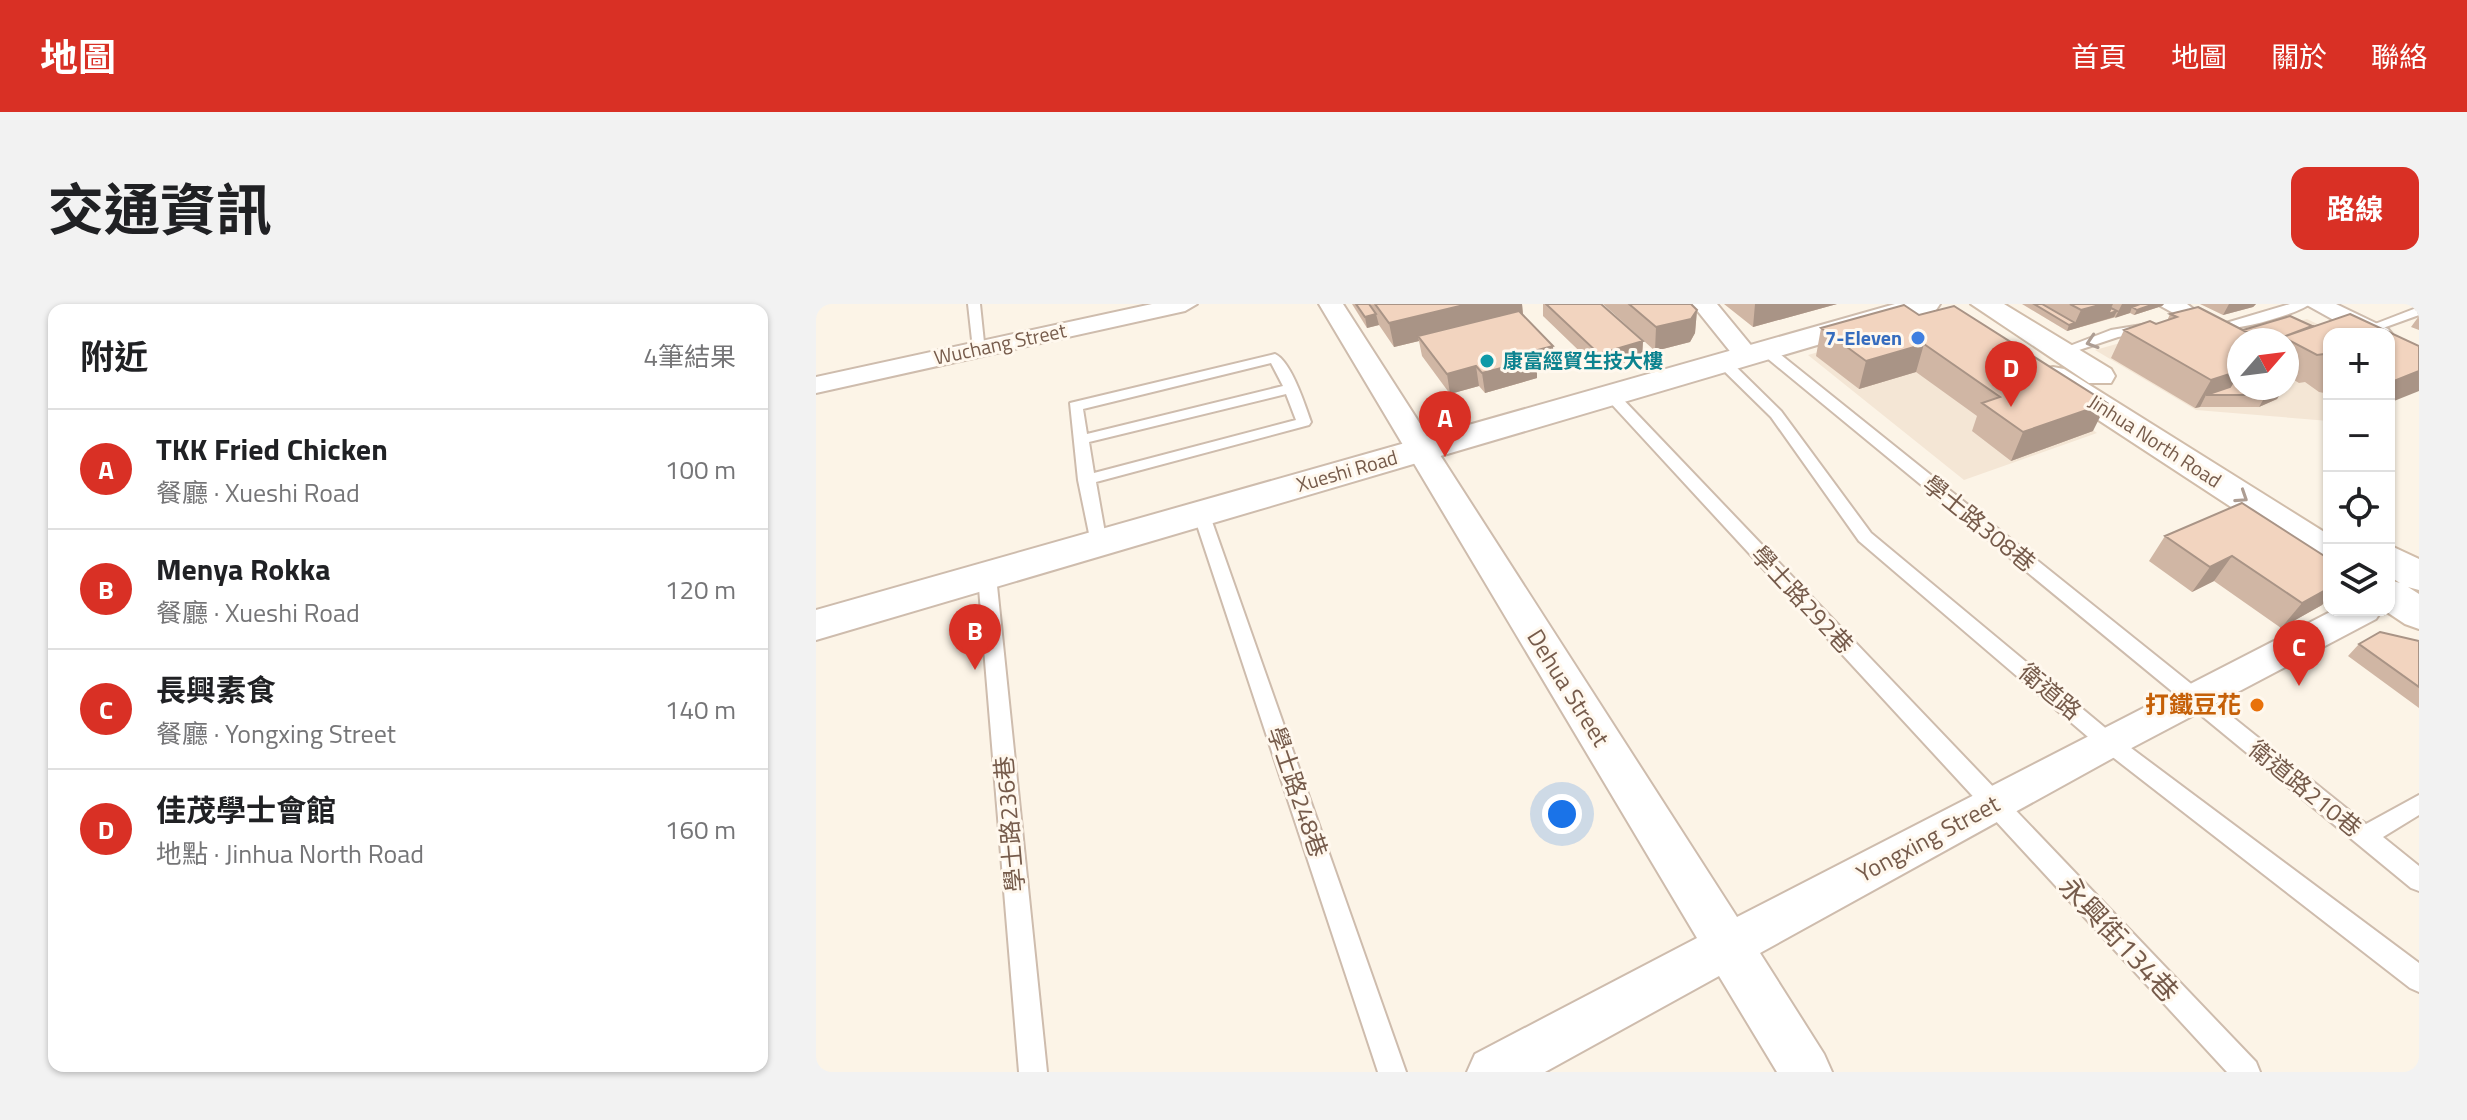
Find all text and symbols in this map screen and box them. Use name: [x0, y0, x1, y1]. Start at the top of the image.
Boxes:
text: 地圖: [40, 28, 116, 86]
text: 首頁: [2071, 35, 2127, 78]
text: 地圖: [2171, 35, 2227, 78]
text: 關於: [2271, 35, 2327, 78]
text: 聯絡: [2371, 35, 2427, 78]
text: 交通資訊: [48, 167, 272, 252]
button: 路線: [2291, 167, 2419, 250]
street label: Wuchang Street: [931, 314, 1069, 373]
place label: 7-Eleven: [1825, 322, 1902, 353]
north arrow: [2227, 328, 2299, 400]
map controls: [2323, 328, 2395, 616]
button: +: [2323, 328, 2395, 400]
marker: 7-Eleven: [1909, 329, 1927, 347]
text: 附近: [80, 330, 148, 382]
one-way arrow: [2085, 332, 2099, 348]
text: 4筆結果: [643, 337, 736, 376]
pin: D: [1985, 341, 2037, 407]
place label: 康富經貿生技大樓: [1503, 345, 1663, 376]
marker: 康富經貿生技大樓: [1478, 352, 1496, 370]
street label: Jinhua North Road: [2083, 386, 2228, 495]
pin: A: [1419, 391, 1471, 457]
button: −: [2323, 400, 2395, 472]
text: TKK Fried Chicken: [156, 426, 388, 472]
street label: Xueshi Road: [1293, 441, 1401, 500]
text: A: [98, 450, 114, 489]
text: 100 m: [665, 450, 736, 489]
street label: 學士路308巷: [1915, 466, 2044, 580]
button: locate: [2323, 472, 2395, 544]
text: 餐廳 · Xueshi Road: [156, 473, 360, 512]
one-way arrow: [2233, 487, 2247, 502]
street label: 學士路292巷: [1743, 537, 1862, 661]
button: layers: [2323, 544, 2395, 616]
text: Menya Rokka: [156, 546, 331, 592]
text: B: [98, 570, 114, 609]
text: 120 m: [665, 570, 736, 609]
text: 餐廳 · Xueshi Road: [156, 593, 360, 632]
pin: B: [949, 604, 1001, 670]
pin: C: [2273, 620, 2325, 686]
street label: Dehua Street: [1518, 622, 1619, 754]
street label: 衛道路: [2011, 654, 2090, 728]
text: 長興素食: [156, 667, 276, 713]
place label: 打鐵豆花: [2145, 686, 2241, 722]
text: C: [99, 690, 113, 729]
text: 140 m: [665, 690, 736, 729]
marker: 打鐵豆花: [2248, 696, 2266, 714]
text: 餐廳 · Yongxing Street: [156, 714, 396, 753]
street label: 學士路248巷: [1259, 721, 1337, 862]
street label: 衛道路210巷: [2241, 731, 2370, 845]
street label: 學士路236巷: [985, 755, 1033, 894]
street label: Yongxing Street: [1849, 785, 2006, 891]
text: 佳茂學士會館: [156, 787, 336, 833]
your location: [1542, 794, 1582, 834]
text: D: [98, 810, 114, 849]
text: 160 m: [665, 810, 736, 849]
text: 地點 · Jinhua North Road: [156, 834, 424, 873]
street label: 永興街134巷: [2049, 866, 2189, 1011]

